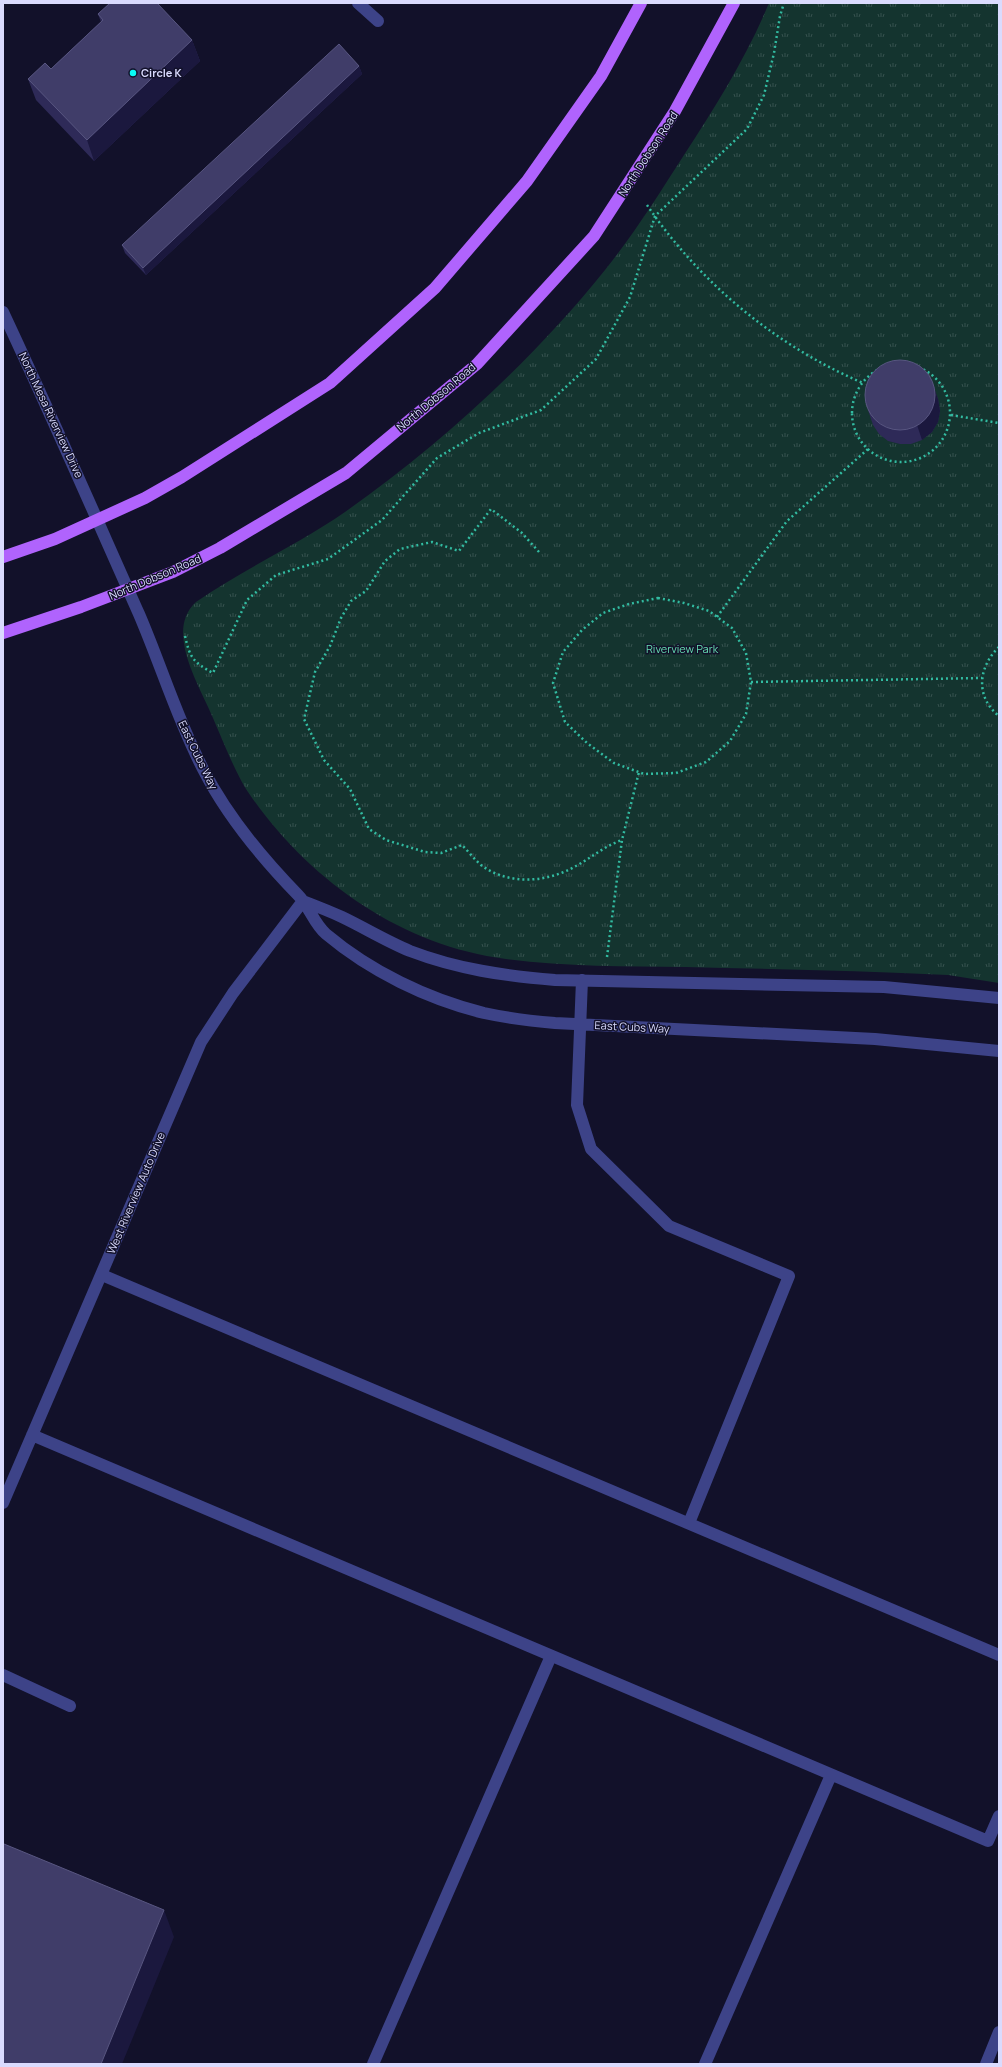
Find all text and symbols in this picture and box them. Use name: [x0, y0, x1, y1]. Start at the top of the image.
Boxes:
place label: Circle K: [141, 65, 183, 80]
marker: Circle K: [128, 68, 138, 78]
street label: North Dobson Road: [614, 108, 681, 199]
street label: North Mesa Riverview Drive: [16, 350, 87, 481]
street label: North Dobson Road: [393, 359, 478, 434]
street label: North Dobson Road: [107, 550, 203, 603]
park label: Riverview Park: [646, 641, 719, 656]
street label: East Cubs Way: [175, 718, 222, 792]
street label: East Cubs Way: [594, 1017, 670, 1036]
street label: West Riverview Auto Drive: [103, 1129, 168, 1256]

